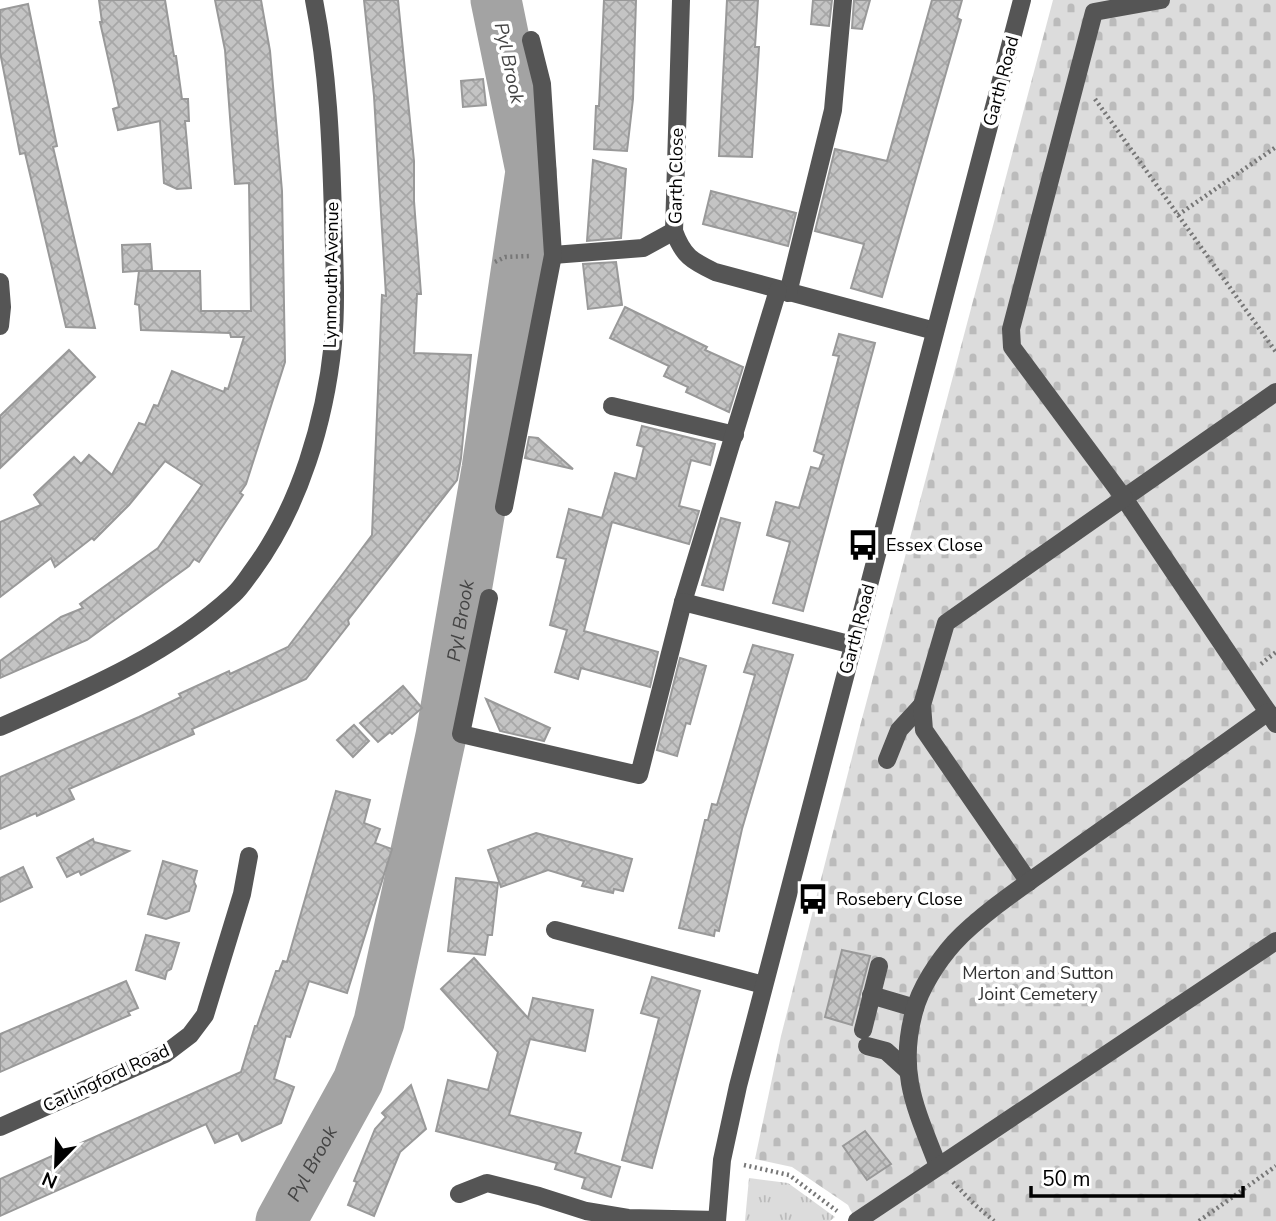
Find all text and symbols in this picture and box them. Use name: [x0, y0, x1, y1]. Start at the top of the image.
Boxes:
water label: Pyl Brook: [488, 20, 530, 107]
street label: Garth Road: [977, 33, 1025, 129]
street label: Garth Close: [663, 128, 689, 224]
street label: Lynmouth Avenue: [318, 202, 344, 348]
bus stop icon: Essex Close: [846, 528, 880, 562]
place label: Essex Close: [886, 533, 983, 557]
water label: Pyl Brook: [441, 577, 481, 664]
street label: Garth Road: [833, 581, 881, 677]
bus stop icon: Rosebery Close: [796, 882, 830, 916]
place label: Rosebery Close: [836, 887, 963, 911]
park label: Merton and Sutton Joint Cemetery: [962, 961, 1114, 1006]
street label: Carlingford Road: [39, 1038, 173, 1118]
water label: Pyl Brook: [281, 1121, 344, 1206]
north arrow: [21, 1130, 91, 1200]
scale bar: [1031, 1154, 1243, 1198]
text: N: [38, 1165, 61, 1194]
text: 50 m: [1042, 1165, 1091, 1193]

